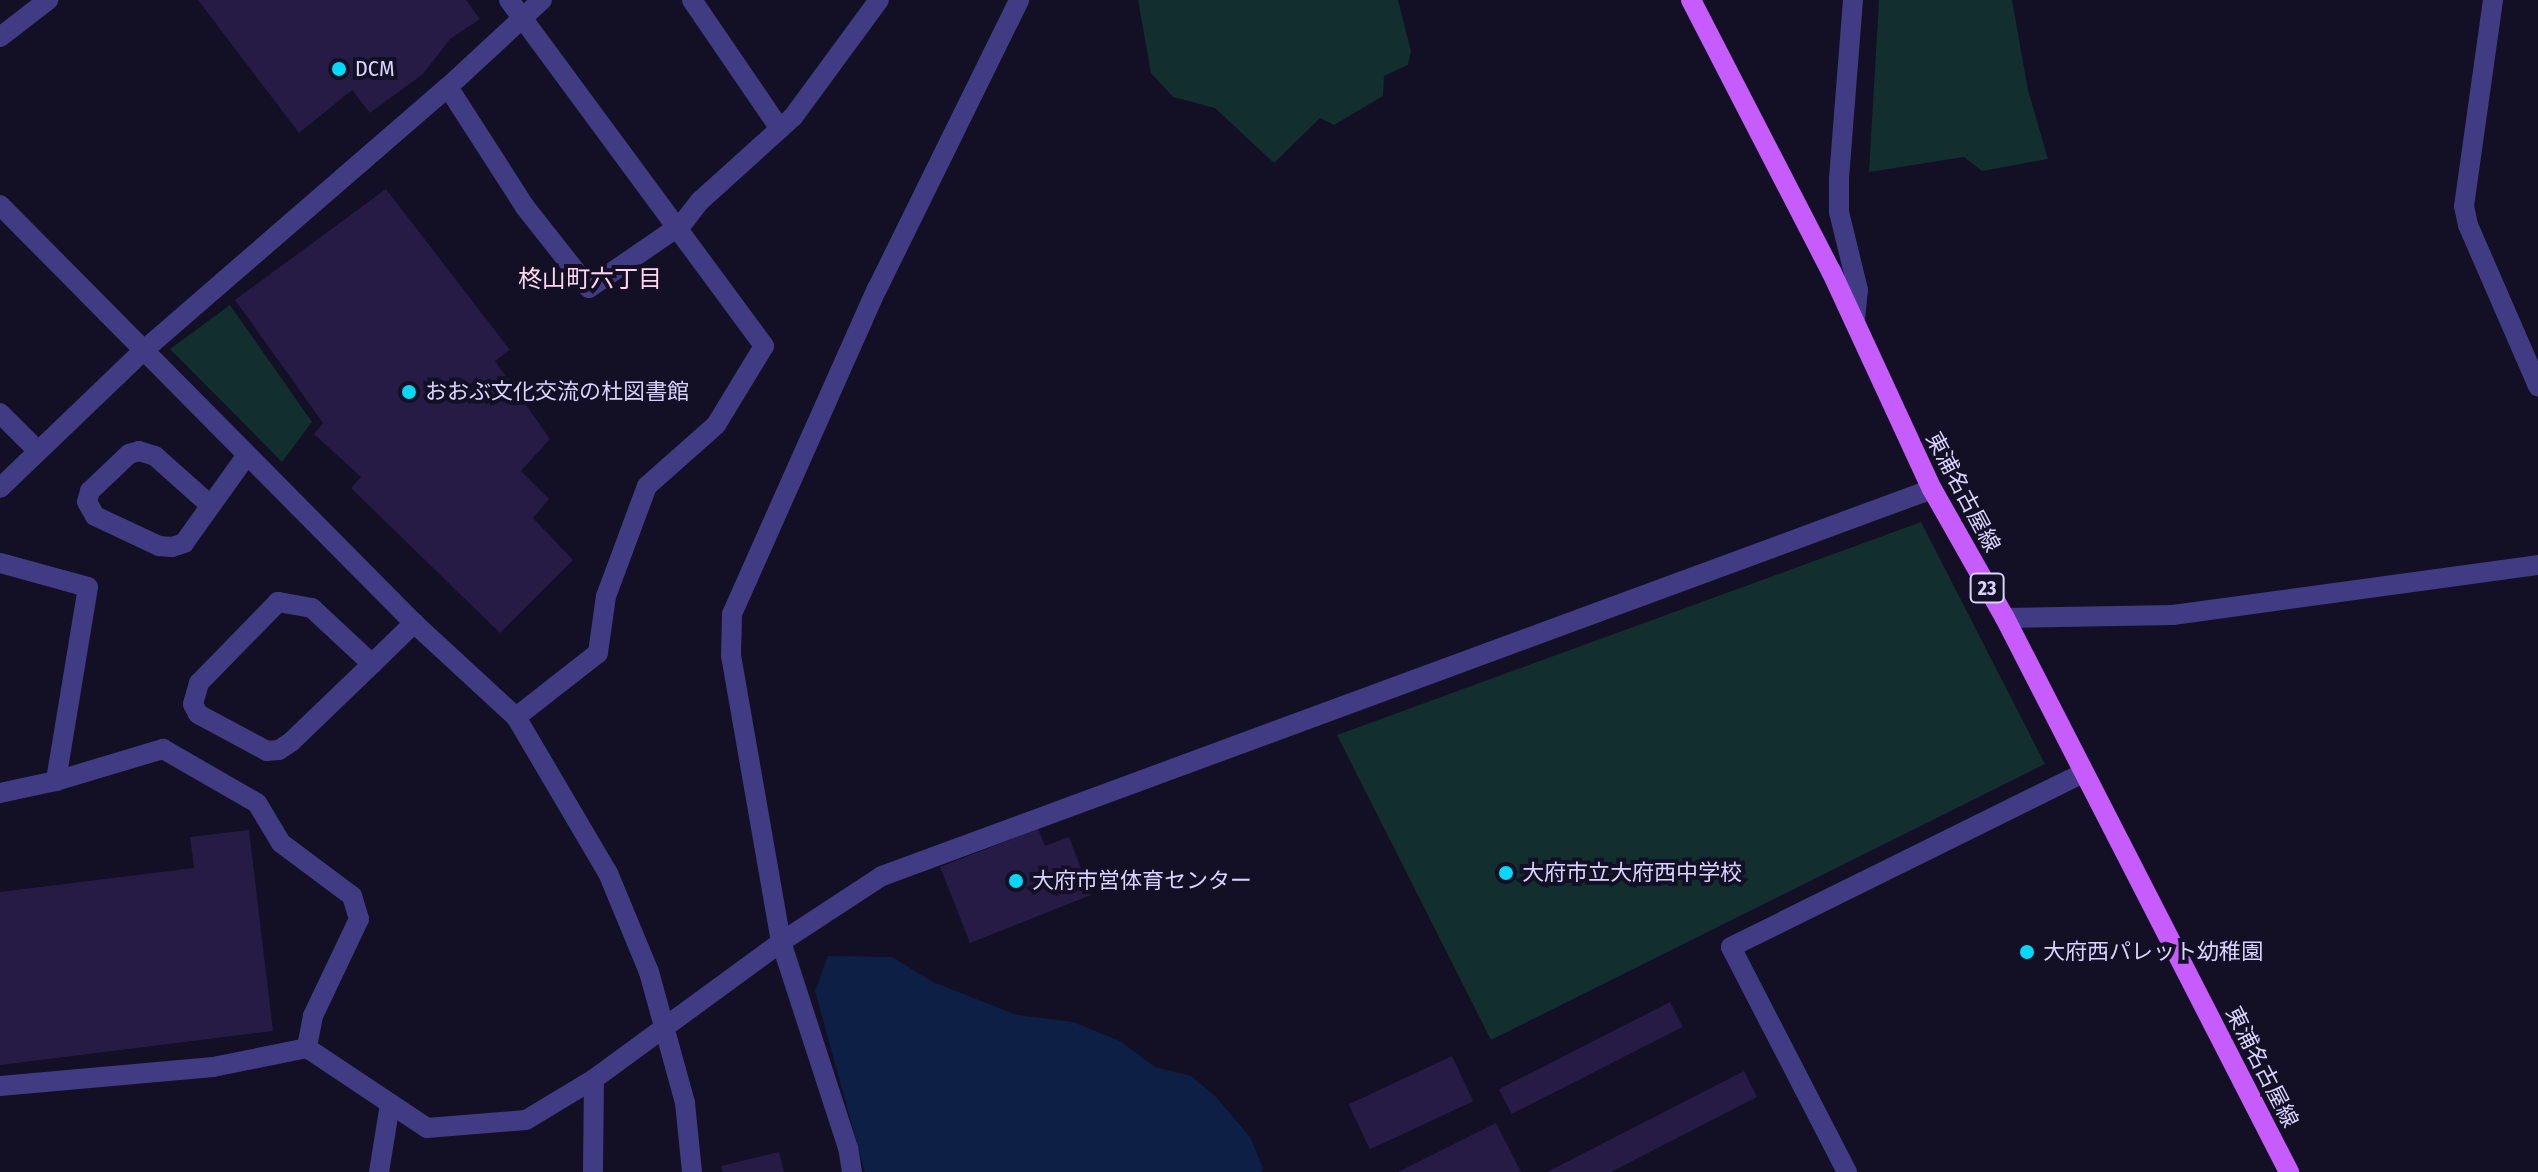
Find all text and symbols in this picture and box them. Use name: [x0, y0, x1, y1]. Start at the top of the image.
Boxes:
place label: DCM: [355, 56, 395, 82]
marker: DCM: [330, 60, 348, 78]
district label: 柊山町六丁目: [518, 266, 662, 294]
place label: おおぶ文化交流の杜図書館: [425, 379, 689, 405]
marker: おおぶ文化交流の杜図書館: [400, 383, 418, 401]
street label: 東浦名古屋線: [1920, 428, 2006, 556]
road number: 23: [1969, 572, 2005, 604]
place label: 大府市立大府西中学校: [1522, 860, 1742, 886]
marker: 大府市立大府西中学校: [1497, 864, 1515, 882]
place label: 大府市営体育センター: [1032, 868, 1252, 894]
marker: 大府市営体育センター: [1007, 872, 1025, 890]
place label: 大府西パレット幼稚園: [2043, 939, 2263, 965]
marker: 大府西パレット幼稚園: [2018, 943, 2036, 961]
street label: 東浦名古屋線: [2220, 1002, 2304, 1132]

